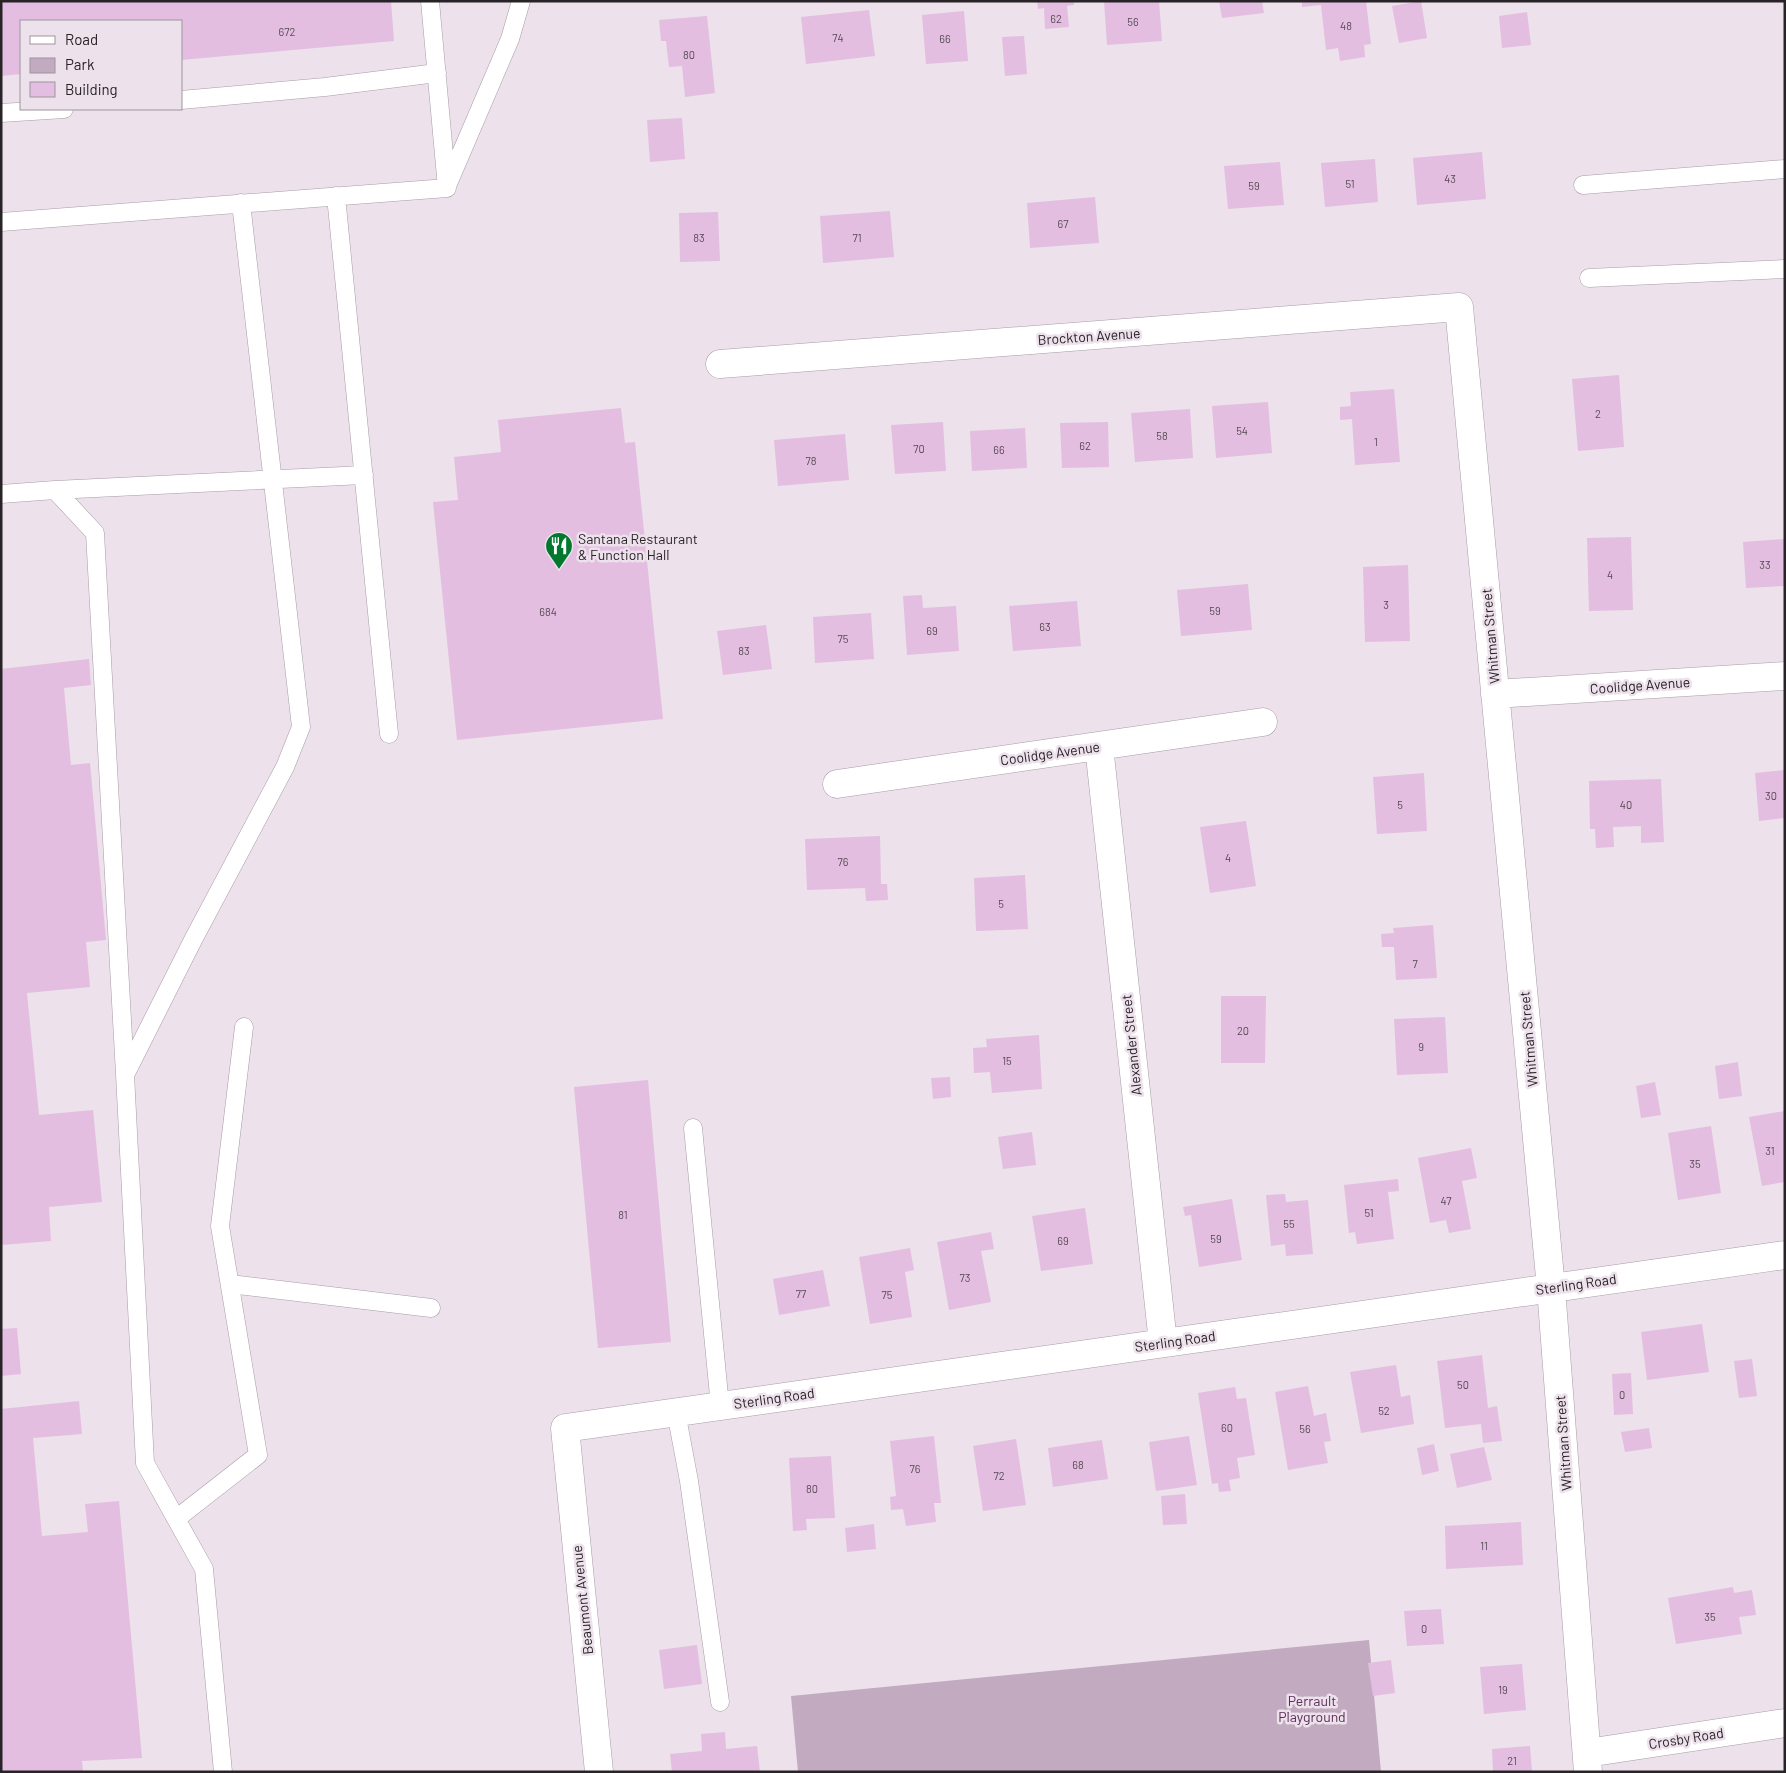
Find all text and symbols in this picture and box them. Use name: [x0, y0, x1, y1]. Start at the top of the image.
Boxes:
house number: 62: [1050, 12, 1062, 25]
house number: 56: [1127, 15, 1139, 28]
house number: 48: [1340, 19, 1352, 32]
legend: [20, 20, 182, 110]
house number: 672: [279, 25, 295, 38]
text: Road: [65, 30, 98, 48]
house number: 74: [832, 31, 844, 44]
house number: 66: [939, 32, 951, 45]
house number: 80: [683, 48, 695, 61]
text: Park: [65, 55, 95, 73]
text: Building: [65, 80, 118, 98]
house number: 43: [1444, 172, 1456, 185]
house number: 51: [1345, 177, 1355, 190]
house number: 59: [1248, 179, 1260, 192]
house number: 67: [1058, 217, 1068, 230]
house number: 83: [693, 231, 705, 244]
house number: 71: [852, 231, 862, 244]
street label: Brockton Avenue: [1037, 324, 1141, 348]
house number: 2: [1595, 407, 1601, 420]
house number: 54: [1236, 424, 1248, 437]
house number: 58: [1156, 429, 1168, 442]
house number: 1: [1374, 435, 1378, 448]
house number: 62: [1079, 439, 1091, 452]
house number: 70: [913, 442, 925, 455]
house number: 66: [993, 443, 1005, 456]
house number: 78: [806, 454, 817, 467]
place label: Santana Restaurant & Function Hall: [578, 530, 698, 563]
restaurant icon: Santana Restaurant & Function Hall: [544, 531, 574, 570]
house number: 33: [1759, 558, 1771, 571]
house number: 4: [1607, 568, 1613, 581]
street label: Whitman Street: [1477, 588, 1503, 684]
house number: 3: [1383, 598, 1389, 611]
house number: 59: [1209, 604, 1221, 617]
house number: 684: [539, 605, 557, 618]
house number: 63: [1039, 620, 1051, 633]
house number: 69: [926, 624, 938, 637]
house number: 75: [838, 632, 849, 645]
house number: 83: [738, 644, 750, 657]
street label: Coolidge Avenue: [1589, 673, 1691, 697]
street label: Coolidge Avenue: [999, 738, 1101, 768]
house number: 30: [1765, 789, 1777, 802]
house number: 5: [1397, 798, 1403, 811]
house number: 40: [1620, 798, 1632, 811]
house number: 4: [1225, 851, 1231, 864]
house number: 76: [838, 855, 849, 868]
house number: 5: [998, 897, 1004, 910]
house number: 7: [1412, 957, 1418, 970]
street label: Whitman Street: [1515, 991, 1541, 1087]
street label: Alexander Street: [1117, 994, 1145, 1096]
house number: 20: [1237, 1024, 1249, 1037]
house number: 9: [1418, 1040, 1424, 1053]
house number: 15: [1002, 1054, 1012, 1067]
house number: 31: [1765, 1144, 1775, 1157]
house number: 35: [1689, 1157, 1701, 1170]
house number: 47: [1441, 1194, 1451, 1207]
house number: 51: [1364, 1206, 1374, 1219]
house number: 81: [618, 1208, 628, 1221]
house number: 55: [1283, 1217, 1295, 1230]
house number: 59: [1210, 1232, 1222, 1245]
house number: 69: [1057, 1234, 1069, 1247]
street label: Sterling Road: [1535, 1270, 1617, 1298]
house number: 73: [960, 1271, 970, 1284]
house number: 77: [796, 1287, 806, 1300]
house number: 75: [882, 1288, 893, 1301]
street label: Sterling Road: [1134, 1327, 1216, 1355]
house number: 50: [1457, 1378, 1469, 1391]
street label: Sterling Road: [733, 1384, 815, 1412]
house number: 0: [1619, 1388, 1625, 1401]
street label: Whitman Street: [1551, 1395, 1575, 1491]
house number: 52: [1378, 1404, 1390, 1417]
house number: 60: [1221, 1421, 1233, 1434]
house number: 56: [1299, 1422, 1311, 1435]
house number: 68: [1072, 1458, 1084, 1471]
house number: 76: [910, 1462, 921, 1475]
house number: 72: [993, 1469, 1005, 1482]
house number: 80: [806, 1482, 818, 1495]
house number: 11: [1480, 1539, 1488, 1552]
street label: Beaumont Avenue: [568, 1544, 596, 1656]
house number: 35: [1704, 1610, 1716, 1623]
house number: 0: [1421, 1622, 1427, 1635]
house number: 19: [1498, 1683, 1508, 1696]
park label: Perrault Playground: [1278, 1692, 1346, 1725]
street label: Crosby Road: [1647, 1724, 1725, 1752]
house number: 21: [1507, 1754, 1517, 1767]

